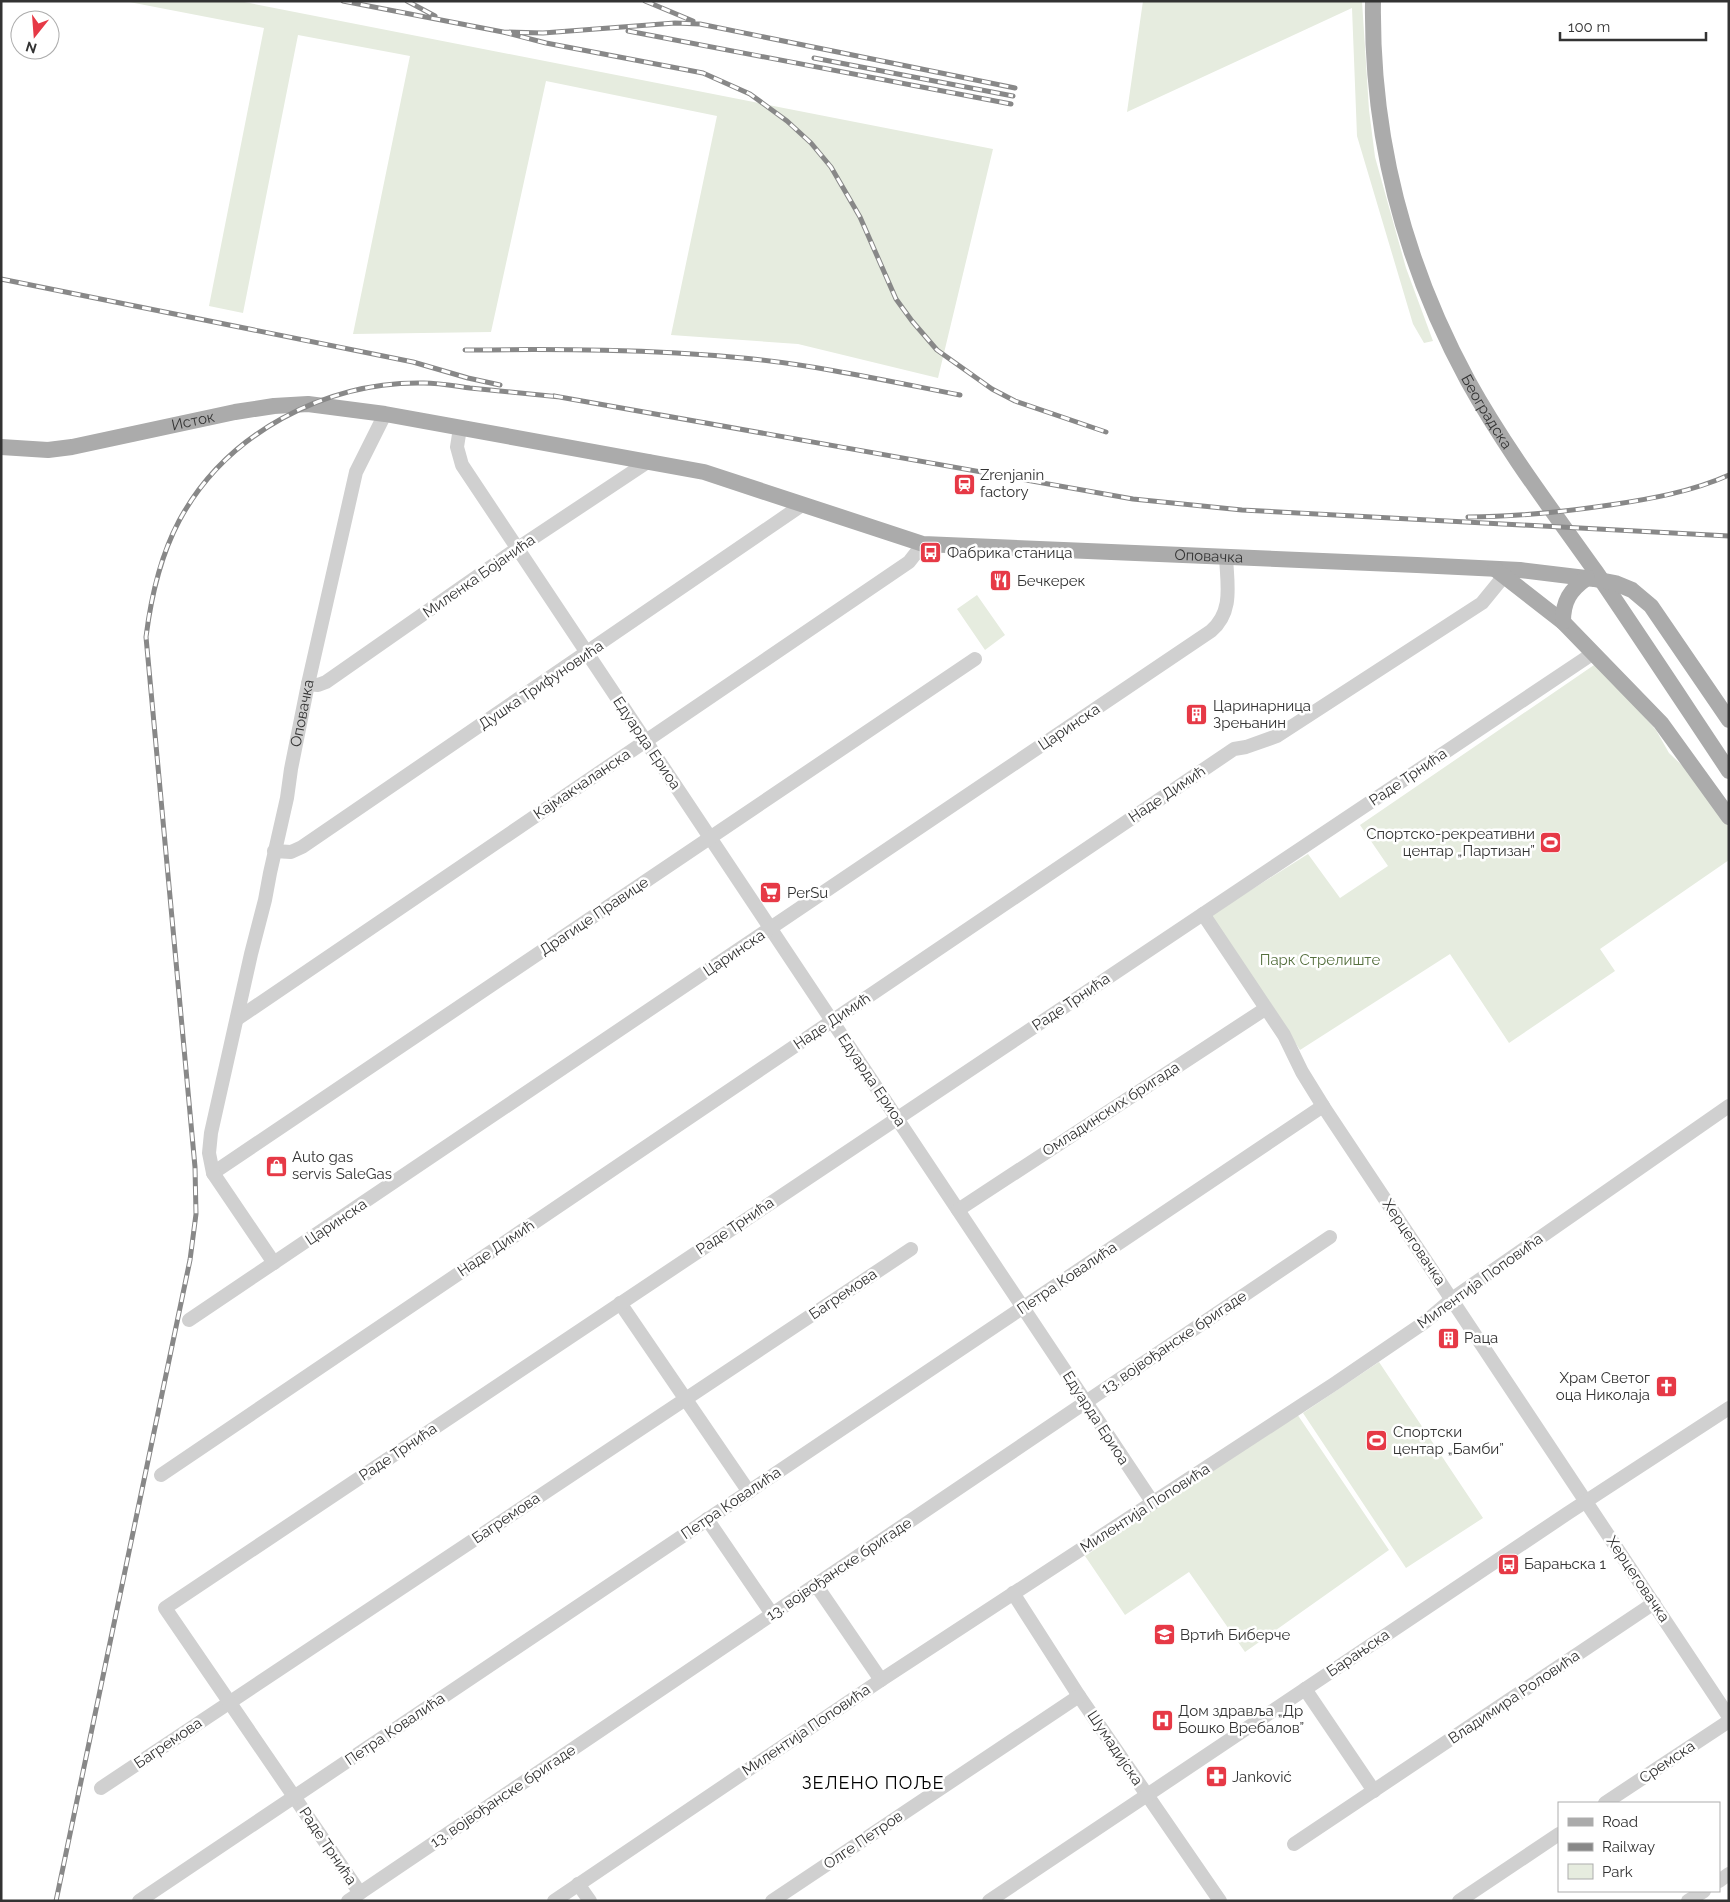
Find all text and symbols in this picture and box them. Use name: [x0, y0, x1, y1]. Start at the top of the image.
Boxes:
north arrow: [10, 10, 60, 60]
scale bar: [1560, 10, 1706, 42]
text: 100 m: [1568, 18, 1610, 36]
text: N: [24, 38, 39, 57]
street label: Београдска: [1457, 371, 1516, 452]
street label: Исток: [170, 408, 216, 434]
place label: Zrenjanin factory: [980, 466, 1044, 501]
station icon: Zrenjanin factory: [952, 472, 976, 496]
street label: Миленка Бојанића: [419, 531, 539, 621]
bus stop icon: Фабрика станица: [919, 541, 943, 565]
place label: Фабрика станица: [947, 544, 1072, 562]
street label: Оповачка: [1174, 546, 1243, 567]
restaurant icon: Бечкерек: [989, 569, 1013, 593]
place label: Бечкерек: [1017, 572, 1086, 590]
street label: Душка Трифуновића: [475, 637, 607, 733]
street label: Оповачка: [287, 678, 318, 749]
street label: Едуарда Ериоа: [609, 693, 685, 793]
place label: Царинарница Зрењанин: [1213, 697, 1311, 732]
street label: Царинска: [1035, 700, 1103, 754]
building icon: Царинарница Зрењанин: [1185, 703, 1209, 727]
street label: Раде Трнића: [1366, 744, 1450, 810]
street label: Кајмакчаланска: [530, 745, 634, 823]
street label: Наде Димић: [1125, 762, 1209, 826]
place label: Спортско-рекреативни центар „Партизан”: [1366, 825, 1535, 860]
sports icon: Спортско-рекреативни центар „Партизан”: [1539, 831, 1563, 855]
street label: Драгице Правице: [536, 873, 652, 959]
supermarket icon: PerSu: [759, 881, 783, 905]
place label: PerSu: [787, 884, 828, 902]
street label: Царинска: [700, 926, 768, 980]
park label: Парк Стрелиште: [1260, 951, 1381, 969]
street label: Раде Трнића: [1029, 969, 1113, 1035]
street label: Наде Димић: [790, 989, 874, 1053]
street label: Едуарда Ериоа: [834, 1030, 910, 1130]
street label: Омладинских бригада: [1039, 1058, 1183, 1160]
place label: Auto gas servis SaleGas: [292, 1148, 392, 1183]
shop icon: Auto gas servis SaleGas: [264, 1154, 288, 1178]
street label: Раде Трнића: [693, 1193, 777, 1259]
street label: Царинска: [302, 1195, 370, 1249]
street label: Херцеговачка: [1379, 1196, 1449, 1288]
street label: Наде Димић: [454, 1216, 538, 1280]
street label: Милентија Поповића: [1414, 1229, 1546, 1333]
street label: Петра Ковалића: [1014, 1238, 1120, 1318]
street label: Багремова: [806, 1265, 880, 1323]
street label: 13. војвођанске бригаде: [1098, 1287, 1250, 1397]
building icon: Раца: [1436, 1326, 1460, 1350]
place label: Раца: [1464, 1329, 1498, 1347]
street label: Едуарда Ериоа: [1059, 1368, 1133, 1468]
place label: Храм Светог оца Николаја: [1556, 1369, 1650, 1404]
church icon: Храм Светог оца Николаја: [1654, 1375, 1678, 1399]
street label: Раде Трнића: [356, 1419, 440, 1485]
place label: Спортски центар „Бамби”: [1393, 1423, 1504, 1458]
sports icon: Спортски центар „Бамби”: [1365, 1429, 1389, 1453]
street label: Милентија Поповића: [1077, 1459, 1213, 1557]
street label: Петра Ковалића: [678, 1463, 784, 1543]
street label: Багремова: [469, 1489, 543, 1547]
street label: 13. војвођанске бригаде: [763, 1514, 915, 1624]
street label: Херцеговачка: [1603, 1533, 1673, 1625]
bus stop icon: Барањска 1: [1496, 1552, 1520, 1576]
place label: Барањска 1: [1524, 1555, 1607, 1573]
school or university icon: Вртић Биберче: [1152, 1623, 1176, 1647]
street label: Барањска: [1323, 1625, 1393, 1681]
place label: Вртић Биберче: [1180, 1626, 1291, 1644]
street label: Владимира Роловића: [1445, 1646, 1583, 1748]
street label: Милентија Поповића: [739, 1680, 873, 1780]
street label: Петра Ковалића: [342, 1689, 448, 1769]
place label: Дом здравља „Др Бошко Вребалов”: [1178, 1702, 1304, 1737]
street label: Шумадијска: [1083, 1707, 1147, 1789]
hospital icon: Дом здравља „Др Бошко Вребалов”: [1150, 1708, 1174, 1732]
street label: Багремова: [131, 1714, 205, 1772]
street label: Сремска: [1636, 1737, 1698, 1787]
street label: 13. војвођанске бригаде: [427, 1741, 579, 1851]
pharmacy icon: Janković: [1204, 1765, 1228, 1789]
place label: Janković: [1232, 1768, 1292, 1786]
district label: ЗЕЛЕНО ПОЉЕ: [802, 1772, 944, 1793]
legend: [1558, 1802, 1720, 1892]
street label: Раде Трнића: [295, 1804, 361, 1888]
street label: Олге Петров: [820, 1807, 906, 1873]
text: Road: [1602, 1813, 1638, 1831]
text: Railway: [1602, 1838, 1655, 1856]
text: Park: [1602, 1863, 1633, 1881]

